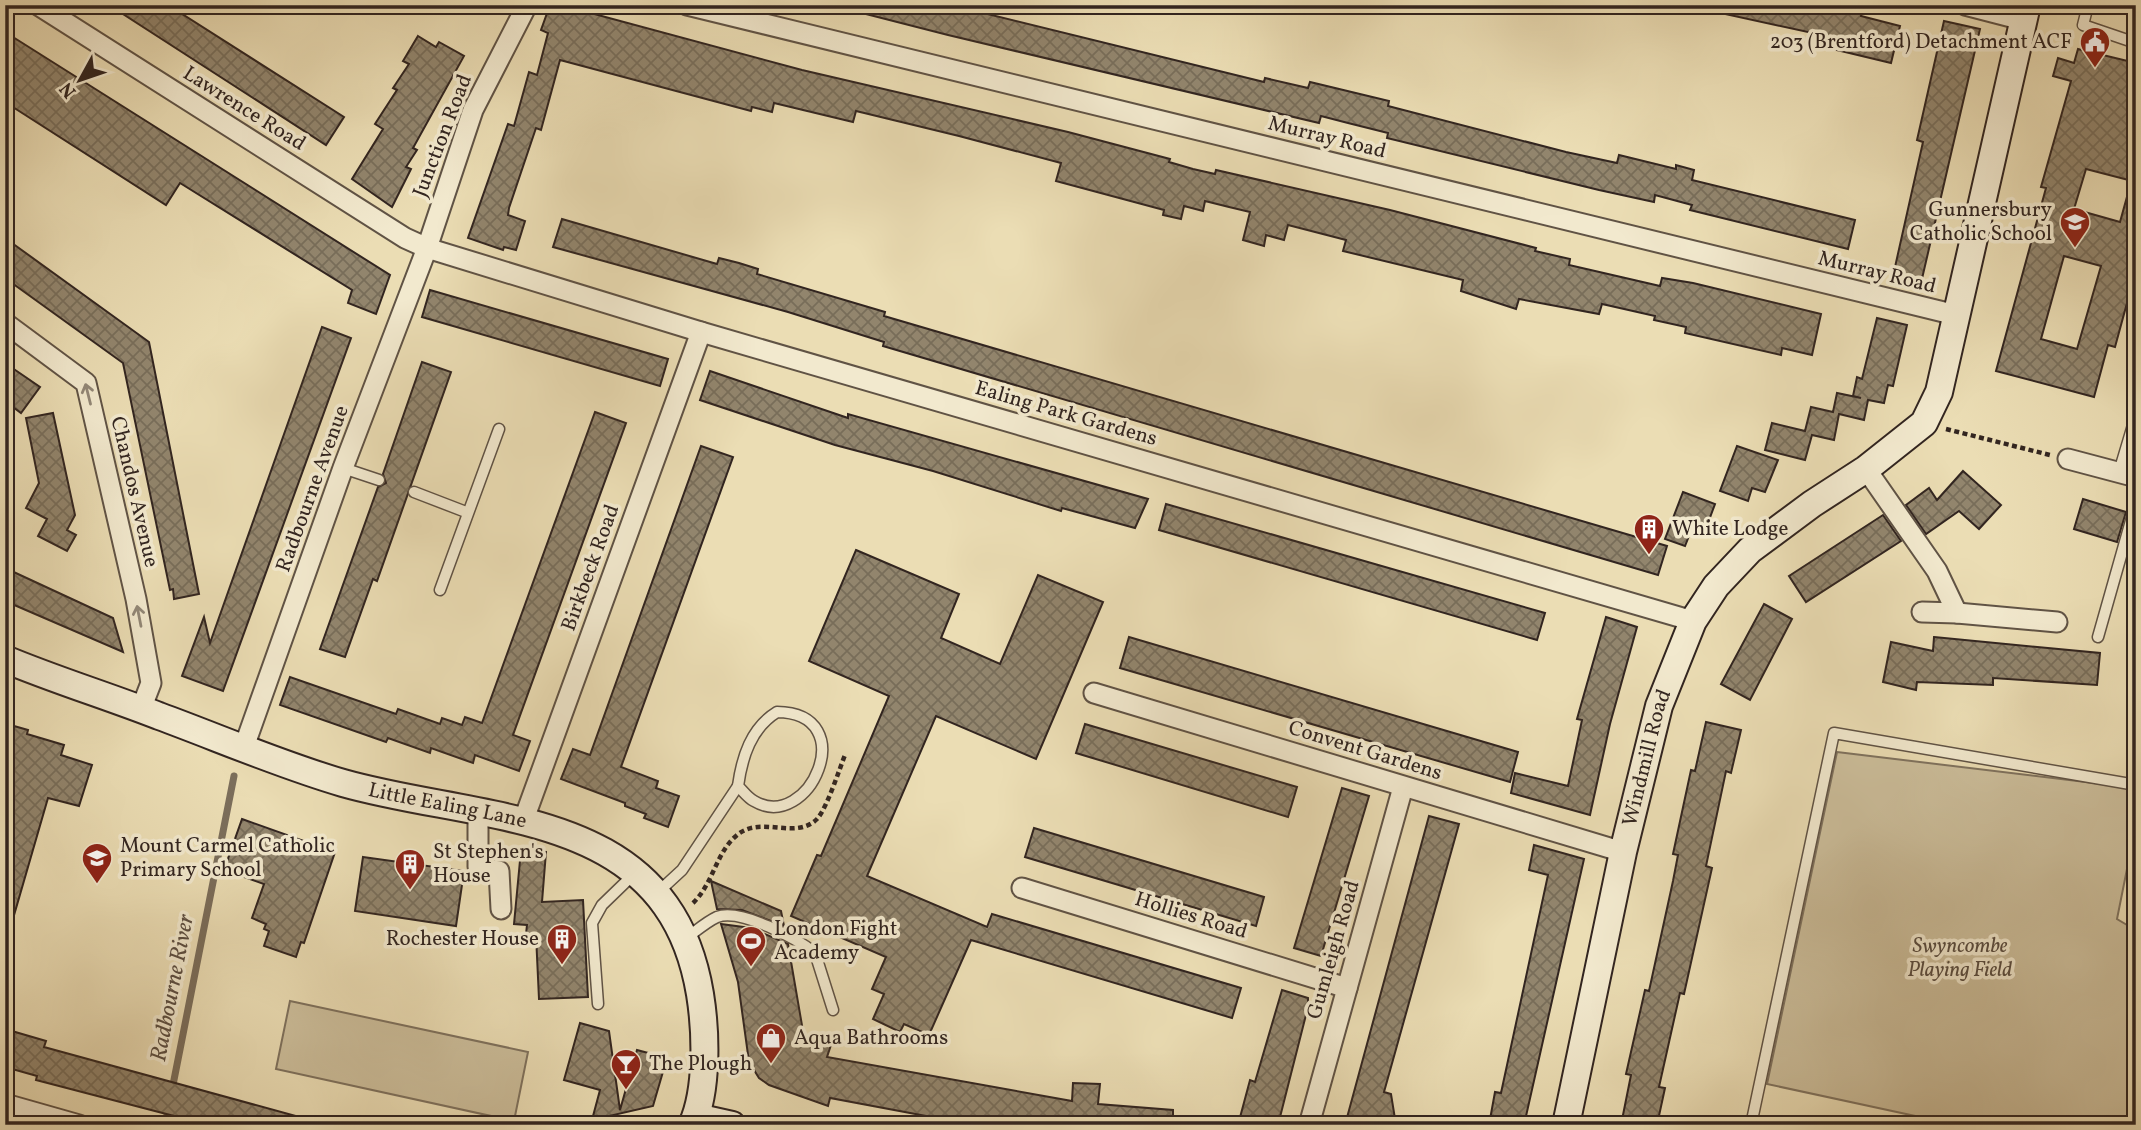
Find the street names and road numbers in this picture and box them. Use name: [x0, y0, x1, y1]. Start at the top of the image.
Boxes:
street label: Lawrence Road: [177, 60, 311, 158]
street label: Junction Road: [406, 70, 480, 202]
street label: Murray Road: [1265, 109, 1389, 167]
street label: Murray Road: [1815, 244, 1939, 302]
street label: Ealing Park Gardens: [972, 374, 1160, 454]
street label: Radbourne Avenue: [269, 402, 357, 576]
street label: Chandos Avenue: [103, 414, 165, 570]
street label: Birkbeck Road: [555, 501, 627, 635]
street label: Windmill Road: [1615, 685, 1679, 829]
street label: Convent Gardens: [1285, 714, 1445, 788]
street label: Little Ealing Lane: [365, 775, 530, 836]
street label: Gumleigh Road: [1300, 877, 1368, 1023]
street label: Hollies Road: [1131, 885, 1251, 947]

